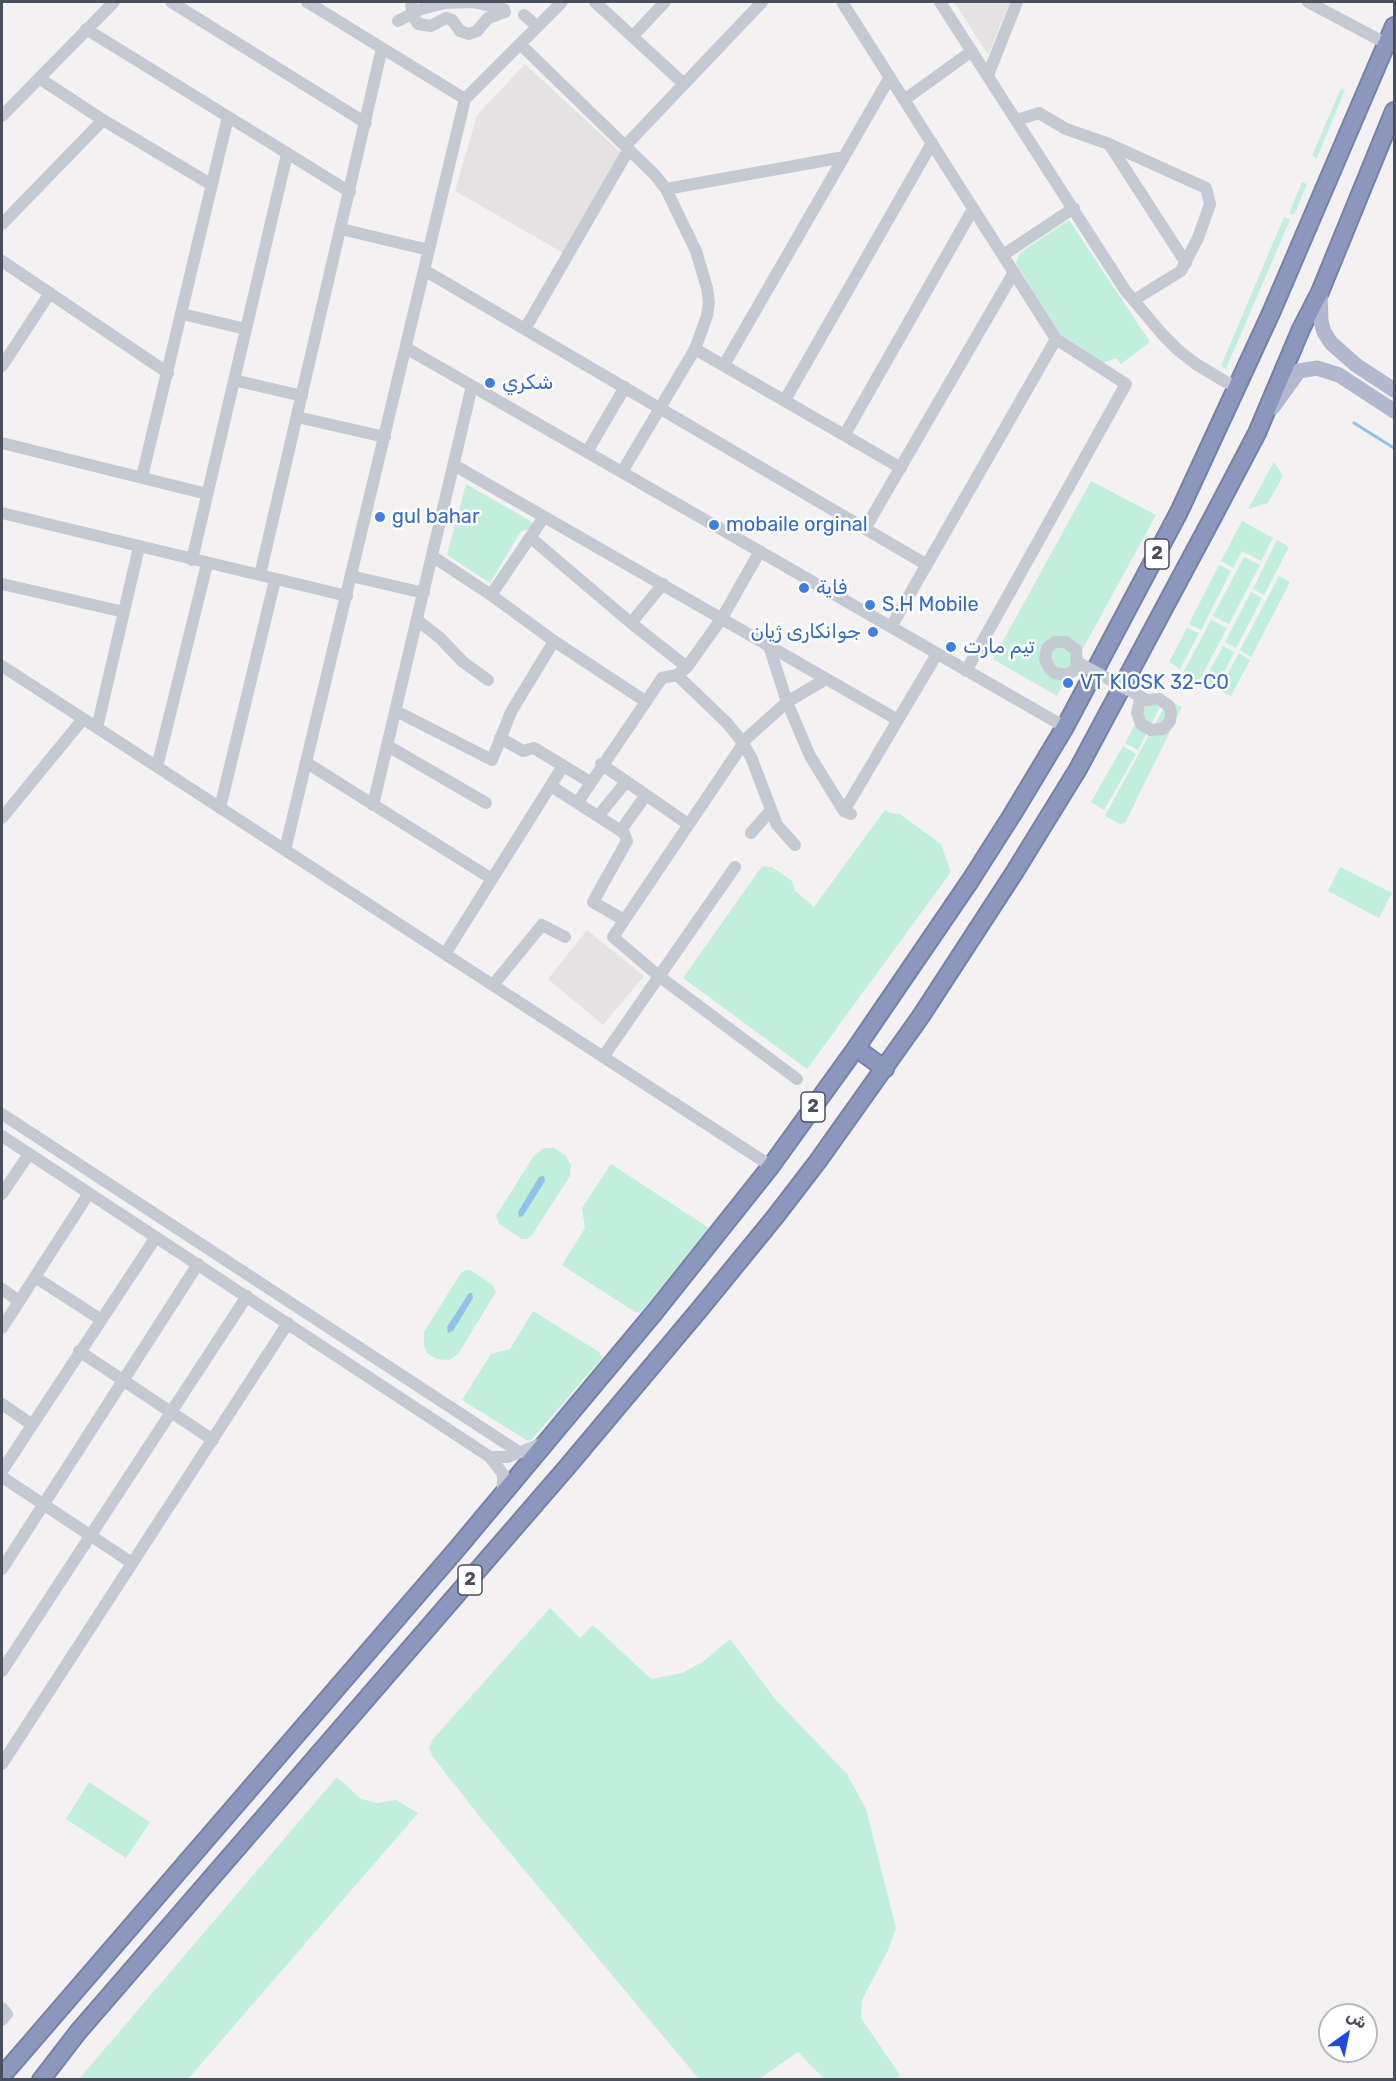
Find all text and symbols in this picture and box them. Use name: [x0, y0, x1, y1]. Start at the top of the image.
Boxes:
place label: شكري: [502, 371, 554, 395]
marker: شكري: [483, 376, 497, 390]
place label: gul bahar: [392, 505, 479, 529]
marker: gul bahar: [373, 510, 387, 524]
place label: mobaile orginal: [726, 513, 868, 537]
marker: mobaile orginal: [707, 518, 721, 532]
road number: 2: [1145, 539, 1169, 569]
place label: فایة: [816, 576, 847, 600]
marker: فایة: [797, 581, 811, 595]
place label: S.H Mobile: [882, 593, 979, 617]
marker: S.H Mobile: [863, 598, 877, 612]
place label: جوانکاری ژیان: [750, 620, 861, 644]
marker: جوانکاری ژیان: [866, 625, 880, 639]
place label: تیم مارت: [963, 635, 1035, 659]
marker: تیم مارت: [944, 640, 958, 654]
place label: VT KIOSK 32-C0: [1080, 671, 1229, 695]
marker: VT KIOSK 32-C0: [1061, 676, 1075, 690]
road number: 2: [801, 1092, 825, 1122]
road number: 2: [458, 1565, 482, 1595]
north arrow: [1318, 2003, 1378, 2063]
text: ش: [1343, 2006, 1371, 2033]

